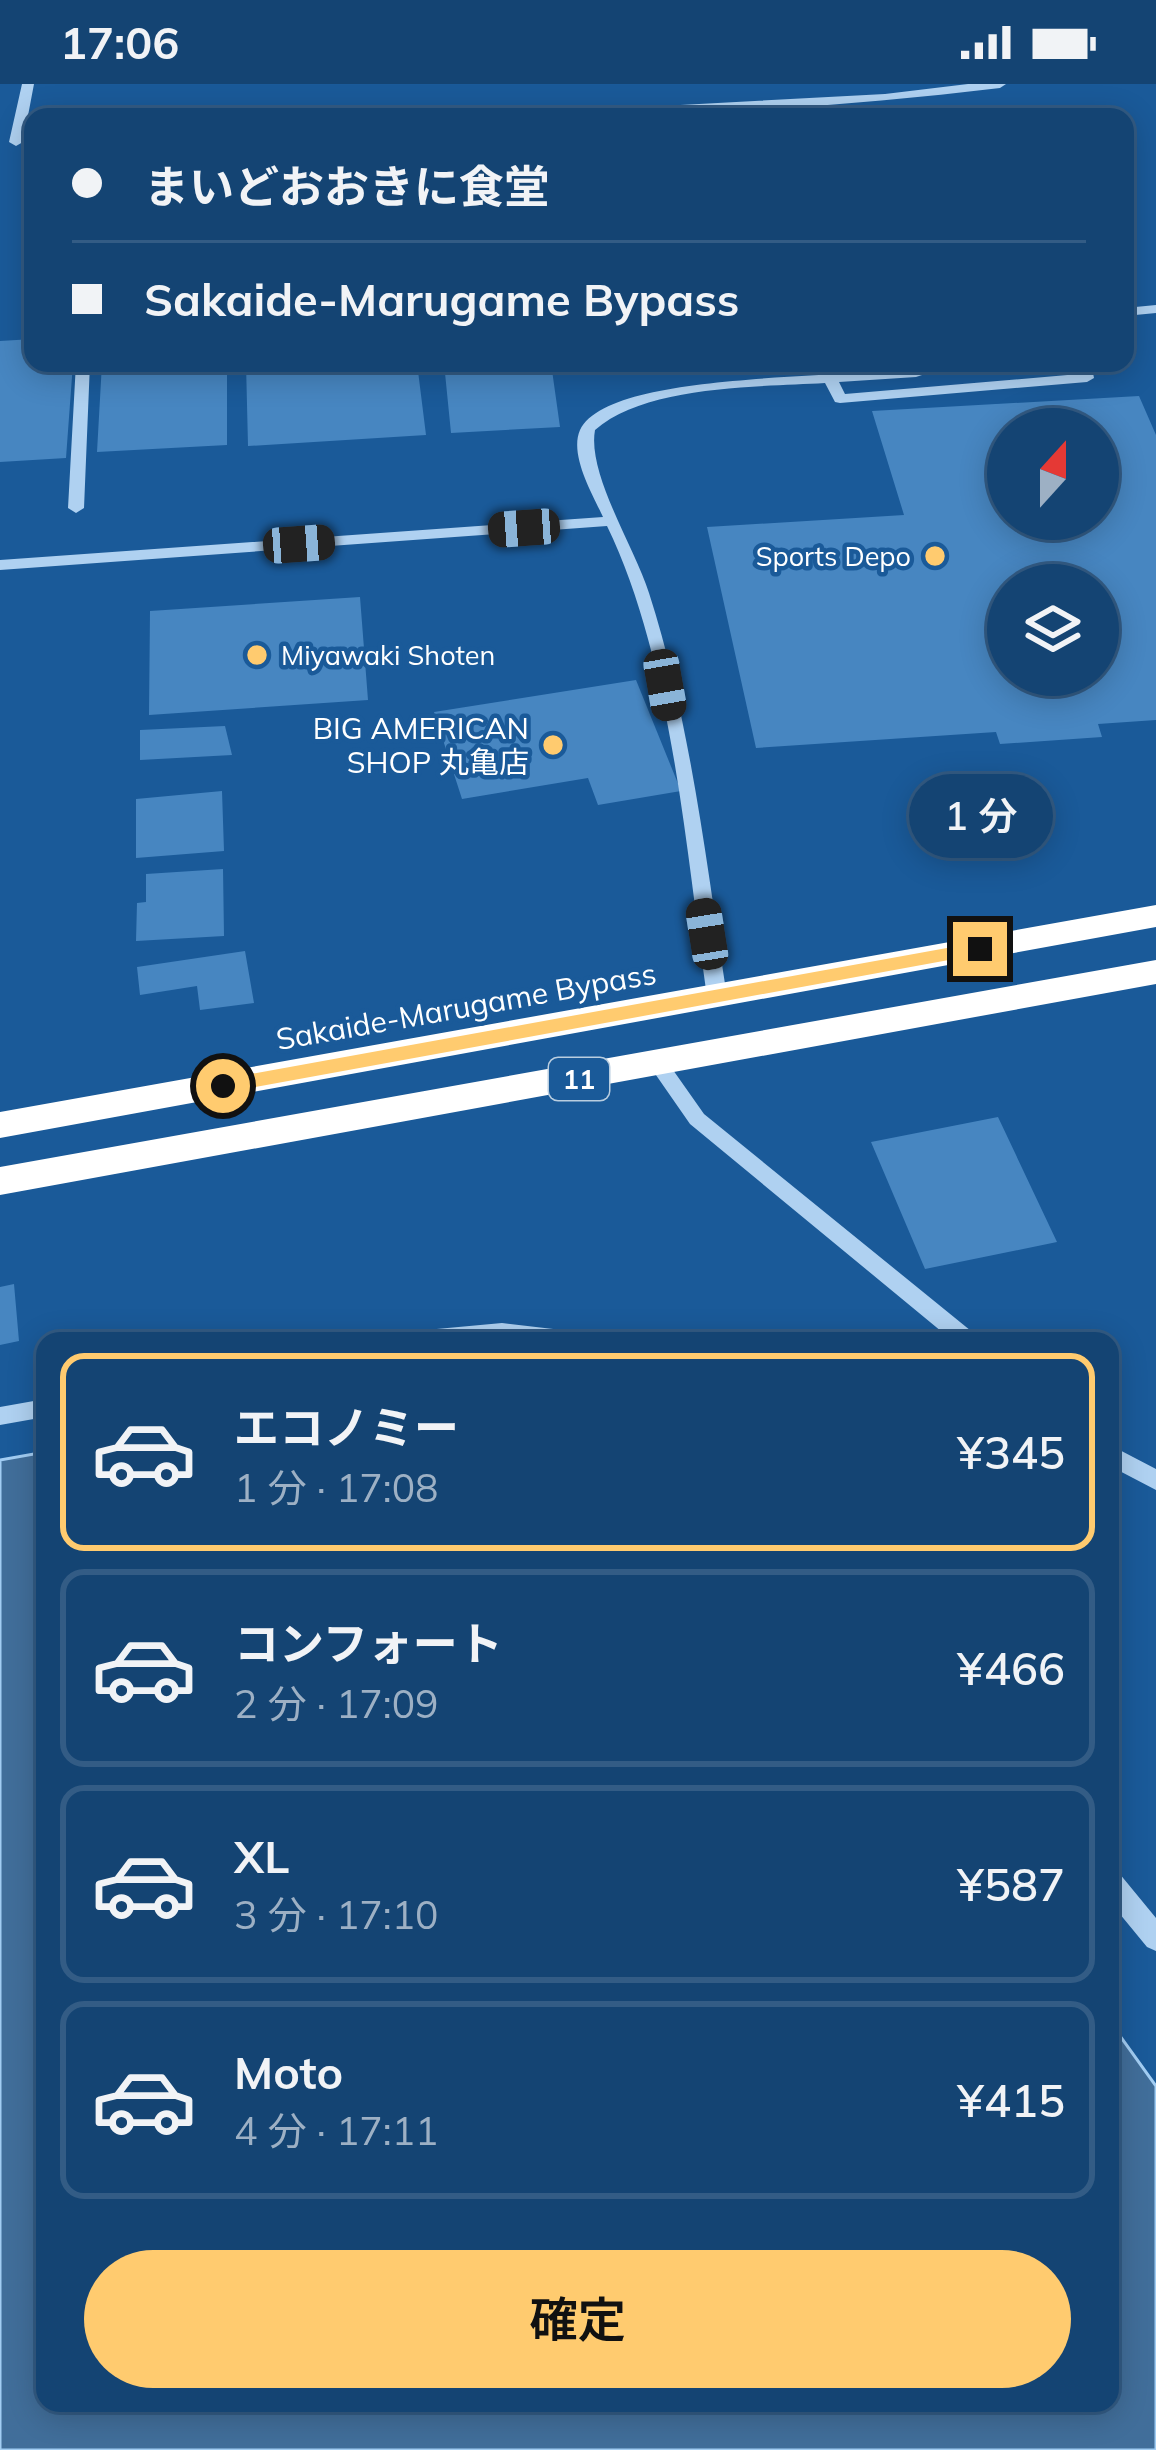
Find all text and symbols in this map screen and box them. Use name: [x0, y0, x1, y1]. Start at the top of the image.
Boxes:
text: 17:06: [60, 14, 179, 70]
text: まいどおおきに食堂: [144, 158, 549, 214]
text: Sakaide-Marugame Bypass: [144, 271, 739, 327]
north arrow: [987, 408, 1119, 540]
map controls: [987, 408, 1119, 696]
car: [487, 508, 561, 548]
car: [262, 524, 336, 564]
place label: Sports Depo: [756, 539, 911, 573]
marker: Sports Depo: [922, 543, 948, 569]
button: layers: [987, 564, 1119, 696]
place label: Miyawaki Shoten: [281, 638, 495, 672]
marker: Miyawaki Shoten: [244, 642, 270, 668]
car: [641, 646, 689, 724]
place label: BIG AMERICAN SHOP 丸亀店: [313, 709, 529, 781]
marker: BIG AMERICAN SHOP 丸亀店: [540, 732, 566, 758]
callout: 1 分: [908, 775, 1052, 859]
text: 1 分: [945, 791, 1017, 840]
car: [684, 896, 730, 972]
route end: [953, 922, 1007, 976]
street label: Sakaide-Marugame Bypass: [273, 954, 659, 1058]
road number: 11: [549, 1058, 609, 1100]
route start: [196, 1059, 250, 1113]
icon: car: [90, 1398, 198, 1506]
text: エコノミー: [234, 1399, 459, 1455]
text: ¥345: [957, 1424, 1065, 1480]
text: 1 分 · 17:08: [234, 1463, 438, 1512]
icon: car: [90, 1614, 198, 1722]
text: コンフォート: [234, 1615, 503, 1671]
text: ¥466: [957, 1640, 1065, 1696]
text: 2 分 · 17:09: [234, 1679, 438, 1728]
text: XL: [234, 1828, 289, 1884]
icon: car: [90, 1830, 198, 1938]
text: ¥587: [957, 1856, 1065, 1912]
text: 3 分 · 17:10: [234, 1890, 438, 1939]
text: Moto: [234, 2044, 343, 2100]
icon: car: [90, 2046, 198, 2154]
text: ¥415: [957, 2072, 1065, 2128]
text: 4 分 · 17:11: [234, 2106, 438, 2155]
button: 確定: [84, 2250, 1071, 2388]

